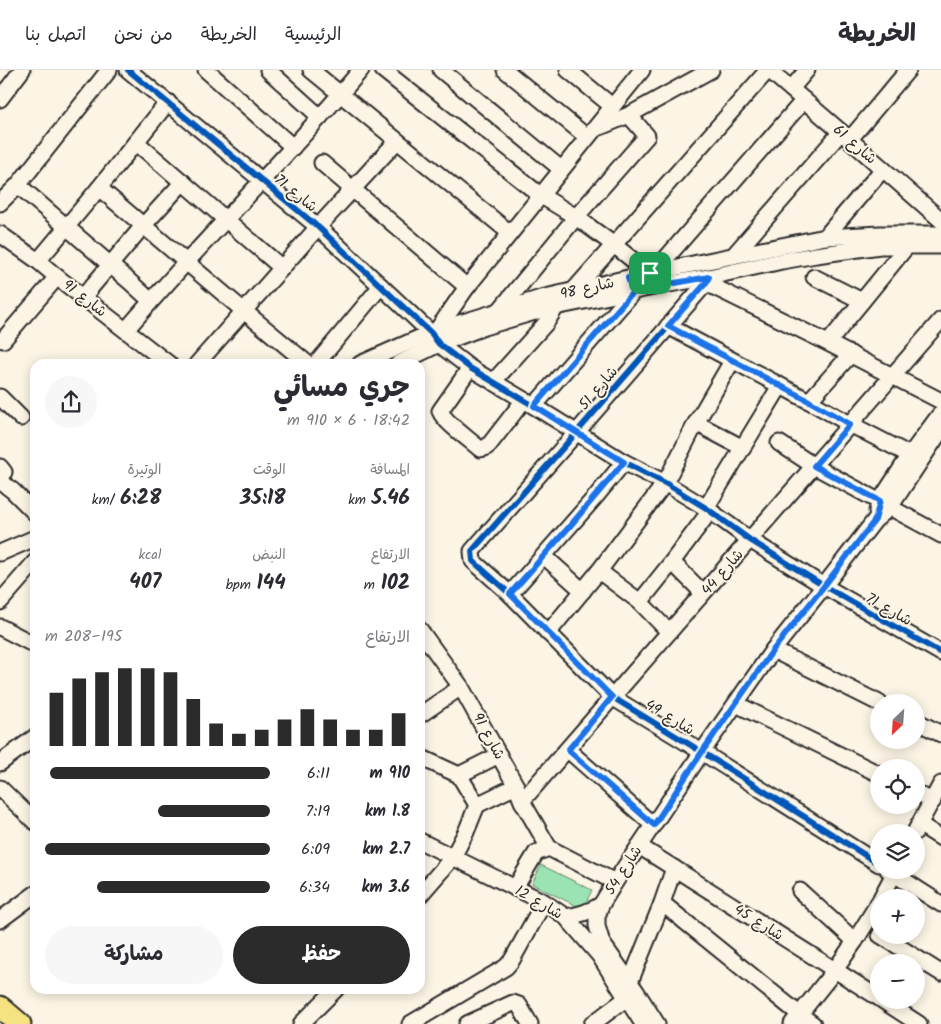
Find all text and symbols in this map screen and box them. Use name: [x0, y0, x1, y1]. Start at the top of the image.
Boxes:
text: الخريطة: [838, 15, 916, 54]
text: اتصل بنا: [25, 21, 86, 50]
text: من نحن: [114, 21, 173, 50]
text: الخريطة: [201, 21, 257, 50]
text: الرئيسية: [285, 21, 341, 50]
street label: شارع 61: [827, 119, 882, 171]
street label: شارع 71: [268, 169, 322, 219]
pin: [629, 252, 671, 294]
icon: arrive: [636, 259, 664, 287]
street label: شارع 98: [558, 271, 617, 307]
street label: شارع 91: [57, 274, 112, 324]
street label: شارع 51: [573, 361, 624, 416]
text: جري مسائي: [273, 366, 410, 411]
button: share: [45, 376, 97, 428]
text: 18:42 · 6 × 910 m: [287, 408, 410, 433]
text: الوتيرة: [128, 459, 161, 481]
text: الوقت: [253, 459, 286, 481]
text: المسافة: [370, 459, 410, 481]
text: 6:28: [120, 482, 161, 515]
text: 35:18: [240, 482, 286, 515]
text: 5.46: [372, 482, 410, 515]
text: /km: [92, 489, 120, 511]
text: km: [348, 489, 372, 511]
text: kcal: [139, 544, 161, 566]
text: النبض: [252, 544, 286, 566]
text: الارتفاع: [371, 544, 410, 566]
street label: شارع 44: [696, 544, 750, 601]
text: 407: [129, 566, 161, 599]
text: 144: [256, 567, 286, 600]
text: 102: [381, 567, 410, 600]
text: bpm: [226, 574, 256, 596]
text: m: [364, 574, 381, 596]
street label: شارع 71: [861, 587, 916, 633]
text: 195–208 m: [45, 624, 122, 649]
text: الارتفاع: [365, 625, 410, 650]
street label: شارع 49: [640, 694, 699, 742]
north arrow: [870, 694, 925, 749]
map controls: [870, 694, 925, 1009]
street label: شارع 91: [465, 709, 511, 764]
button: locate: [870, 759, 925, 814]
text: 6:11: [307, 761, 330, 786]
text: 910 m: [370, 761, 410, 786]
text: 7:19: [306, 799, 330, 824]
text: 1.8 km: [365, 799, 410, 824]
button: layers: [870, 824, 925, 879]
text: 6:09: [301, 837, 330, 862]
text: 2.7 km: [362, 837, 410, 862]
street label: شارع 54: [599, 841, 649, 900]
text: 6:34: [299, 875, 330, 900]
text: 3.6 km: [362, 875, 410, 900]
street label: شارع 12: [510, 879, 567, 926]
button: +: [870, 889, 925, 944]
street label: شارع 45: [729, 898, 788, 948]
button: مشاركة: [45, 926, 223, 984]
button: حفظ: [233, 926, 410, 984]
button: −: [870, 954, 925, 1009]

